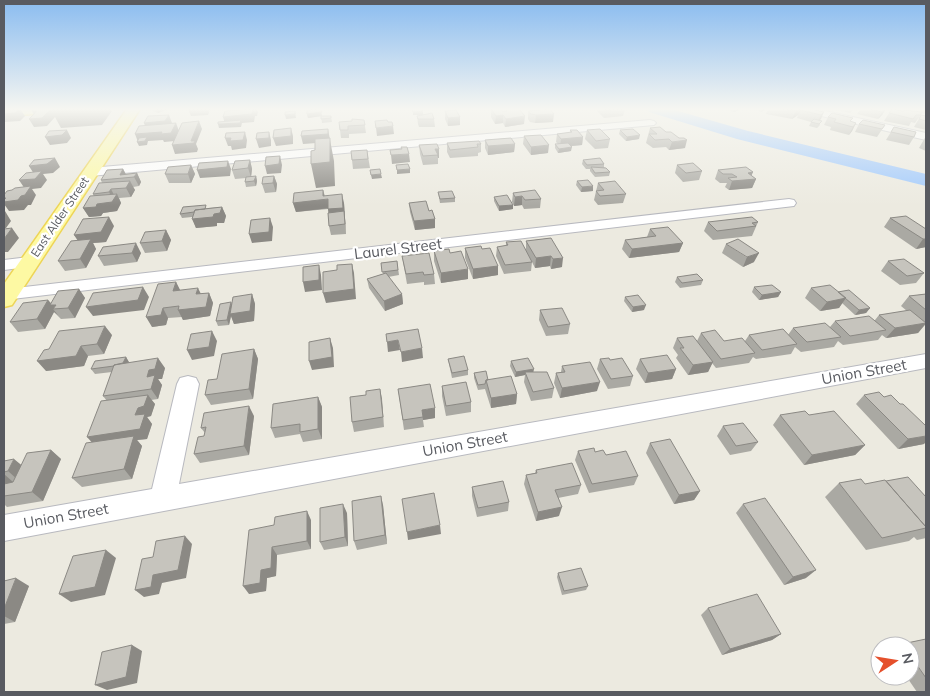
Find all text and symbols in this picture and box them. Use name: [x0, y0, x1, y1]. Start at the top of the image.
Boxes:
street label: East Alder Street: [27, 174, 92, 260]
street label: Laurel Street: [353, 234, 443, 263]
street label: Union Street: [820, 355, 908, 388]
street label: Union Street: [421, 427, 509, 460]
street label: Union Street: [22, 499, 110, 532]
north arrow: [870, 636, 920, 686]
text: N: [898, 651, 918, 665]

